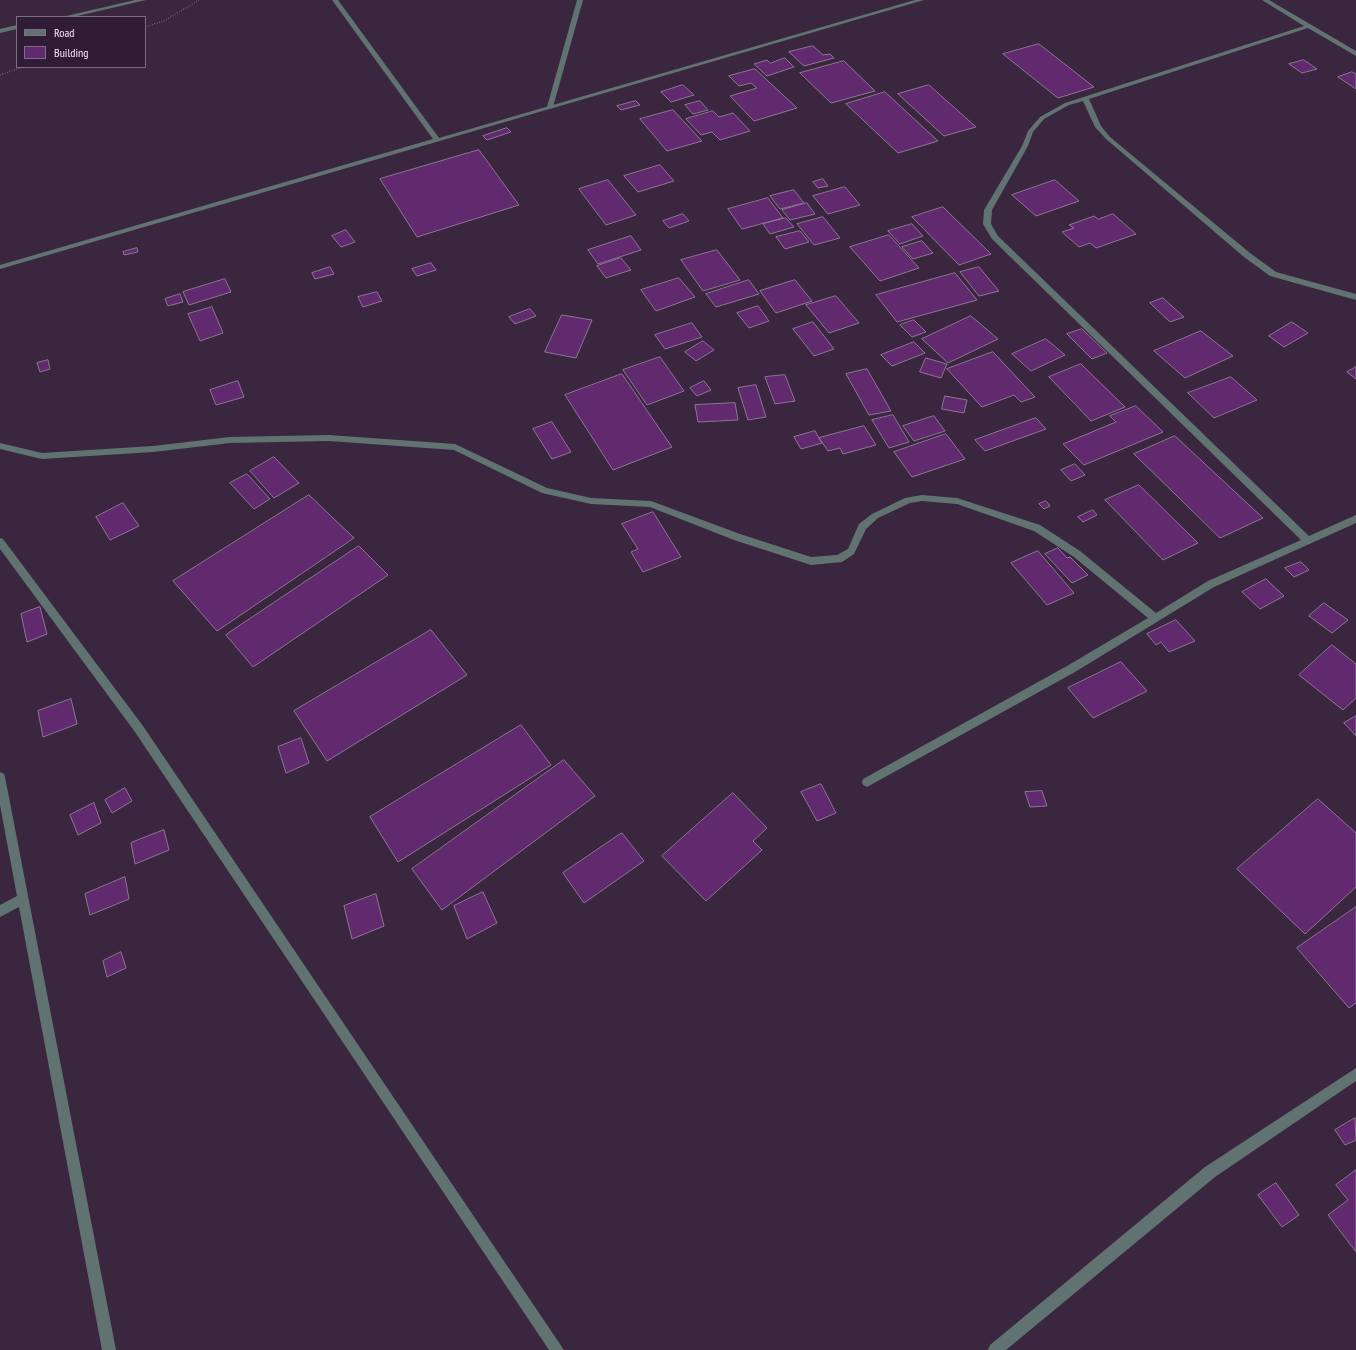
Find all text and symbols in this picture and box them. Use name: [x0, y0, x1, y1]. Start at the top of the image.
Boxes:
legend: [16, 16, 146, 68]
text: Road: [54, 25, 74, 40]
text: Building: [54, 45, 89, 60]

